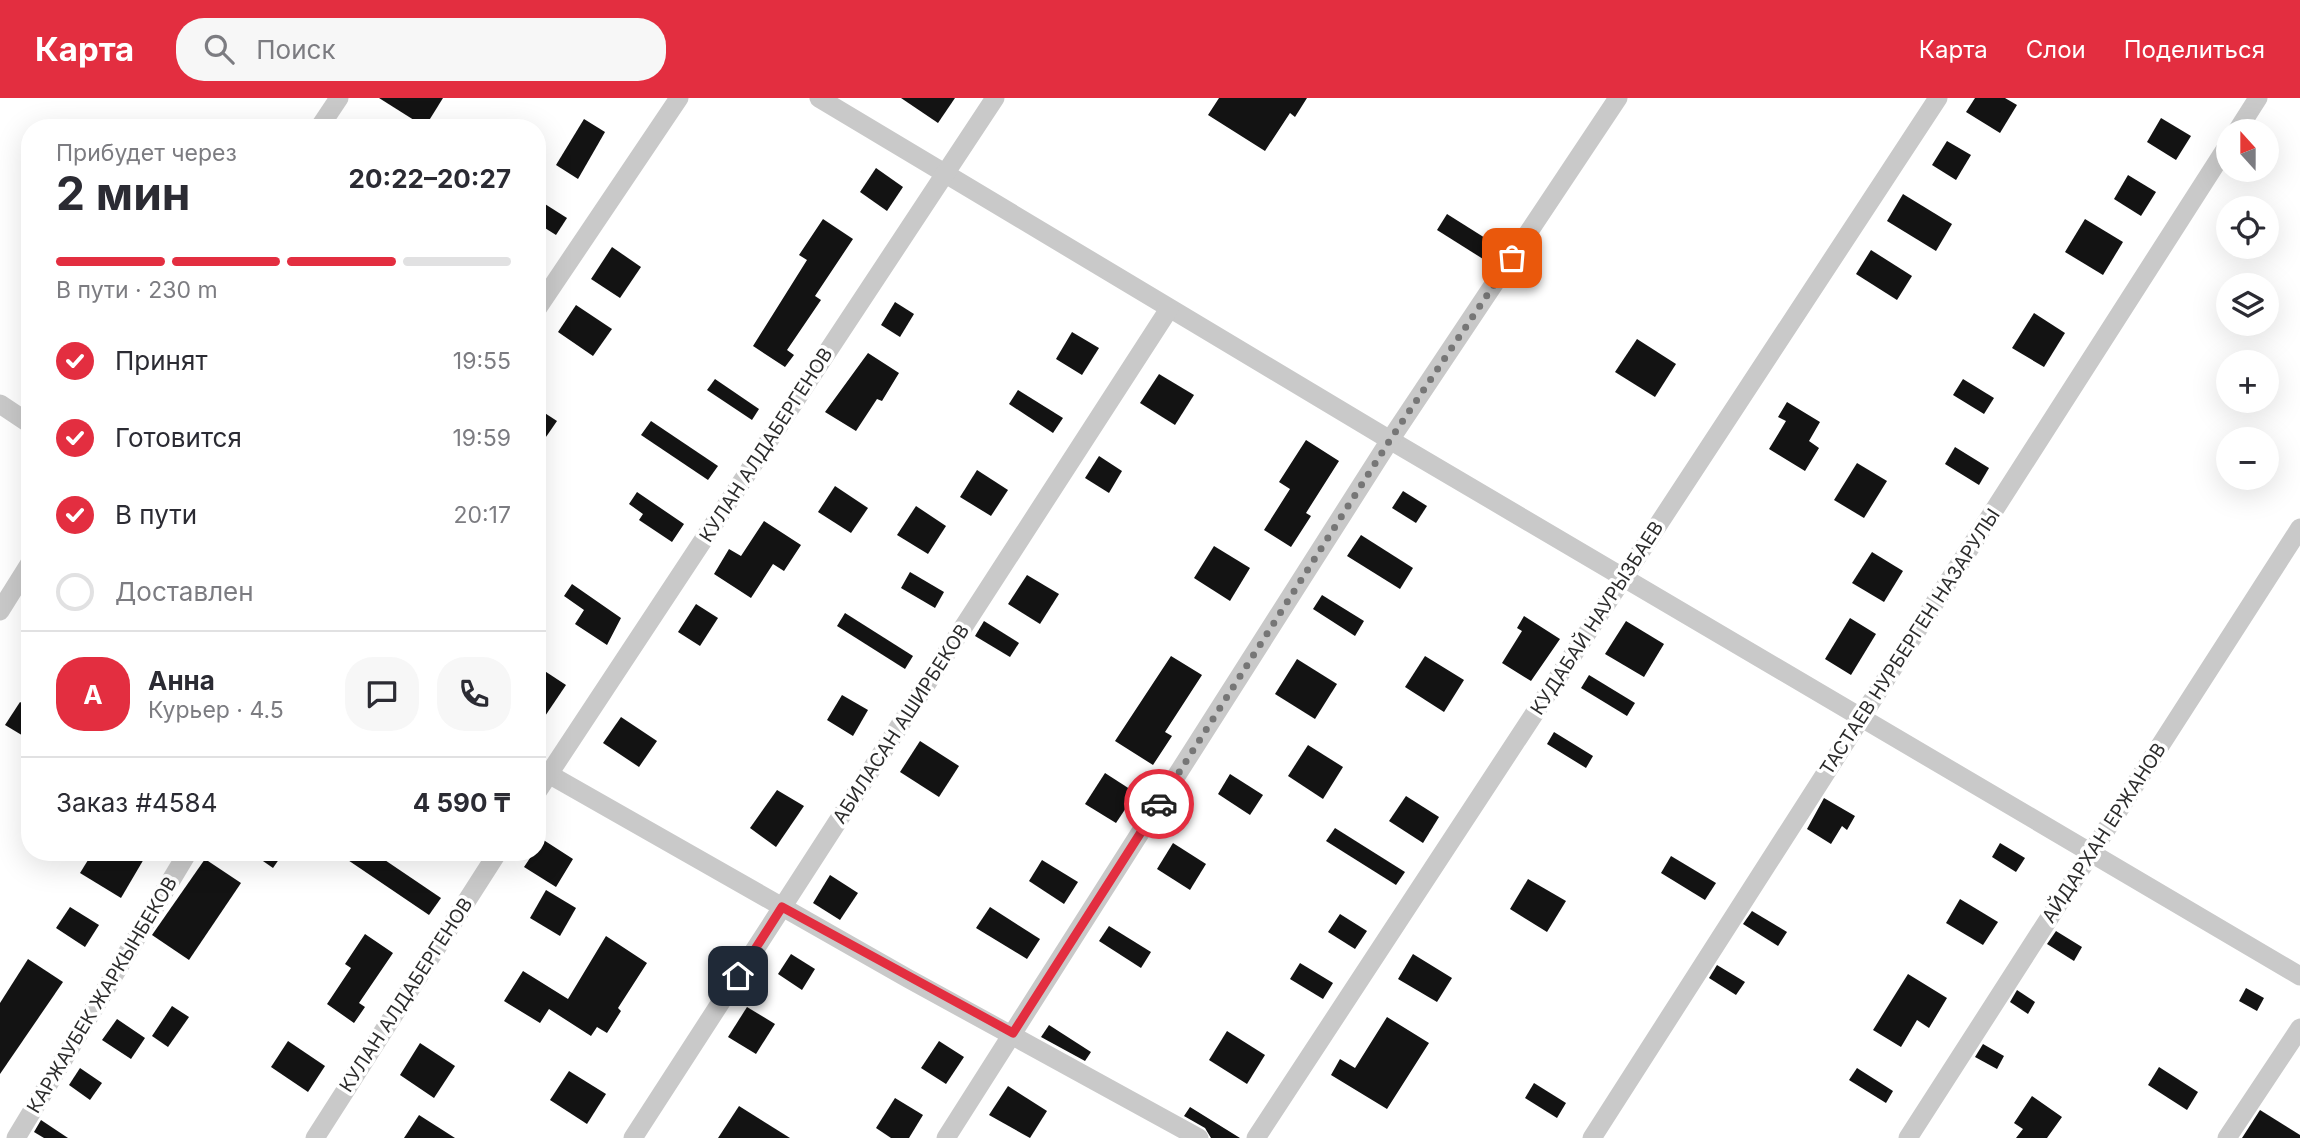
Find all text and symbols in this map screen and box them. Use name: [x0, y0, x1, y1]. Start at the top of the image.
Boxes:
search box: [176, 18, 666, 81]
text: Карта: [35, 29, 134, 69]
icon: search: [200, 30, 238, 68]
text: Поиск: [256, 34, 335, 65]
text: Карта: [1919, 35, 1988, 64]
text: Слои: [2026, 35, 2086, 64]
text: Поделиться: [2124, 35, 2265, 64]
north arrow: [2216, 119, 2278, 182]
map controls: [2216, 119, 2279, 490]
text: Прибудет через: [56, 139, 237, 167]
text: 20:22–20:27: [349, 163, 511, 194]
text: 2 мин: [56, 165, 191, 221]
button: locate: [2216, 196, 2279, 259]
pin: [1482, 228, 1542, 288]
icon: bag: [1493, 239, 1531, 277]
button: layers: [2216, 273, 2279, 336]
text: В пути · 230 m: [56, 276, 218, 304]
icon: check: [56, 342, 94, 380]
street label: КУЛАН АЛДАБЕРГЕНОВ: [695, 344, 837, 546]
text: Принят: [115, 345, 208, 376]
text: 19:55: [453, 347, 511, 375]
button: +: [2216, 350, 2279, 413]
icon: check: [56, 419, 94, 457]
text: Готовится: [115, 422, 242, 453]
text: 19:59: [453, 424, 511, 452]
button: −: [2216, 427, 2279, 490]
icon: check: [56, 496, 94, 534]
text: В пути: [115, 499, 197, 530]
text: 20:17: [453, 501, 511, 529]
street label: ТАСТАЕВ НУРБЕРГЕН НАЗАРУЛЫ: [1815, 504, 2005, 780]
street label: КУДАБАЙ НАУРЫЗБАЕВ: [1525, 516, 1668, 719]
text: Доставлен: [115, 576, 254, 607]
street label: АБИЛАСАН АШИРБЕКОВ: [828, 620, 974, 828]
button: chat: [345, 657, 419, 731]
button: phone: [437, 657, 511, 731]
text: Анна: [148, 665, 215, 696]
text: А: [83, 679, 103, 710]
text: Курьер · 4.5: [148, 696, 284, 724]
street label: АЙДАРХАН ЕРЖАНОВ: [2036, 738, 2171, 927]
courier: [1124, 769, 1194, 839]
icon: car: [1140, 785, 1178, 823]
text: Заказ #4584: [56, 787, 217, 818]
text: 4 590 ₸: [413, 787, 511, 818]
street label: КАРЖАУБЕК ЖАРКЫНБЕКОВ: [22, 873, 182, 1117]
street label: КУЛАН АЛДАБЕРГЕНОВ: [335, 894, 477, 1096]
pin: [708, 946, 768, 1006]
icon: home: [719, 957, 757, 995]

